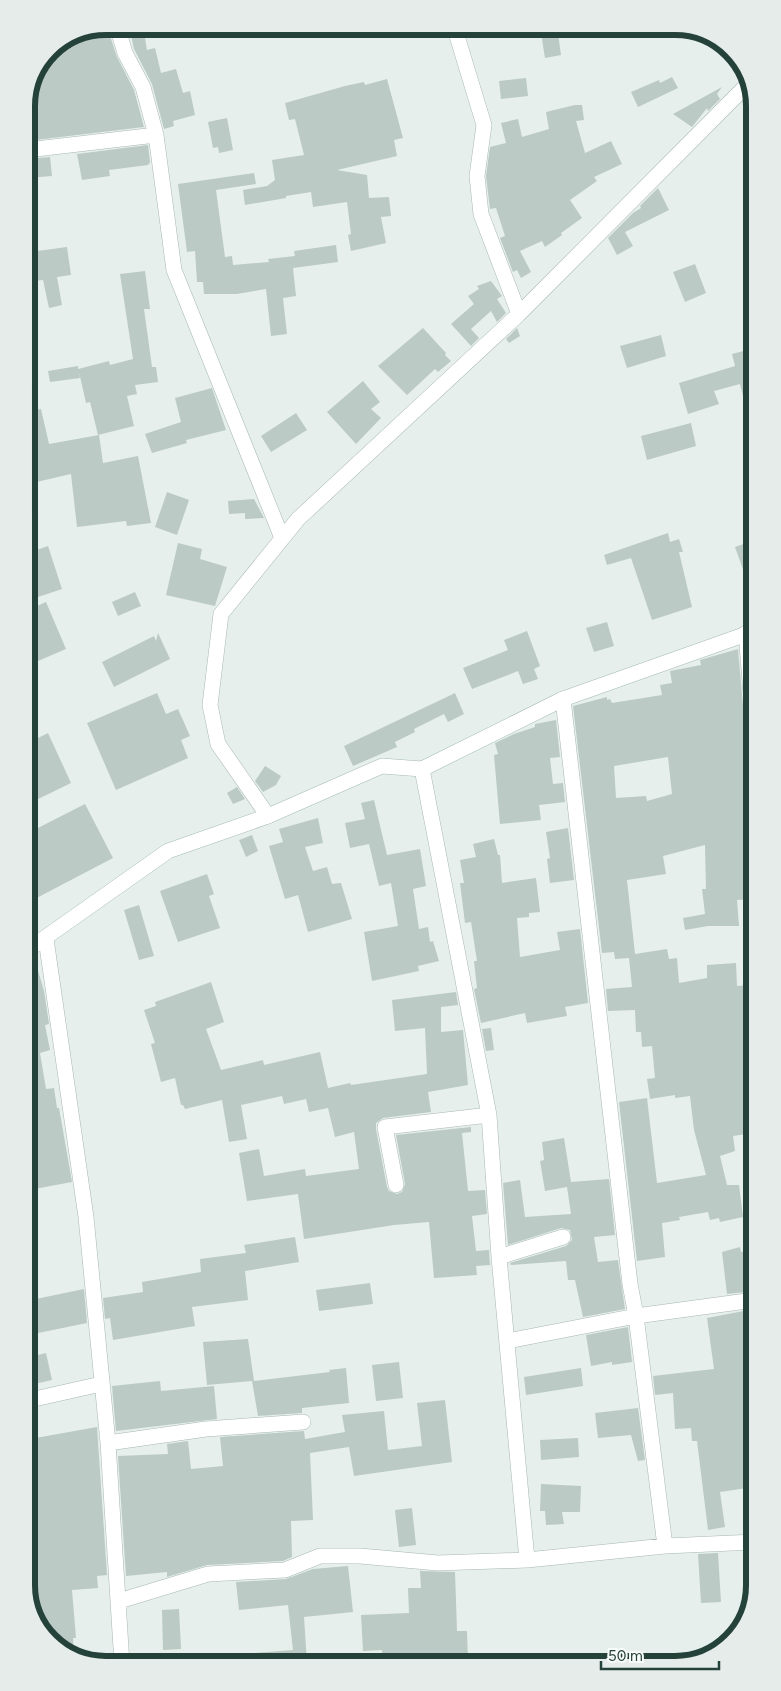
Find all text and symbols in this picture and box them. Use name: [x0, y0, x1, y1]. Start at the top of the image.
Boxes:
scale bar: [601, 1638, 718, 1670]
text: 50 m: [608, 1647, 643, 1665]

